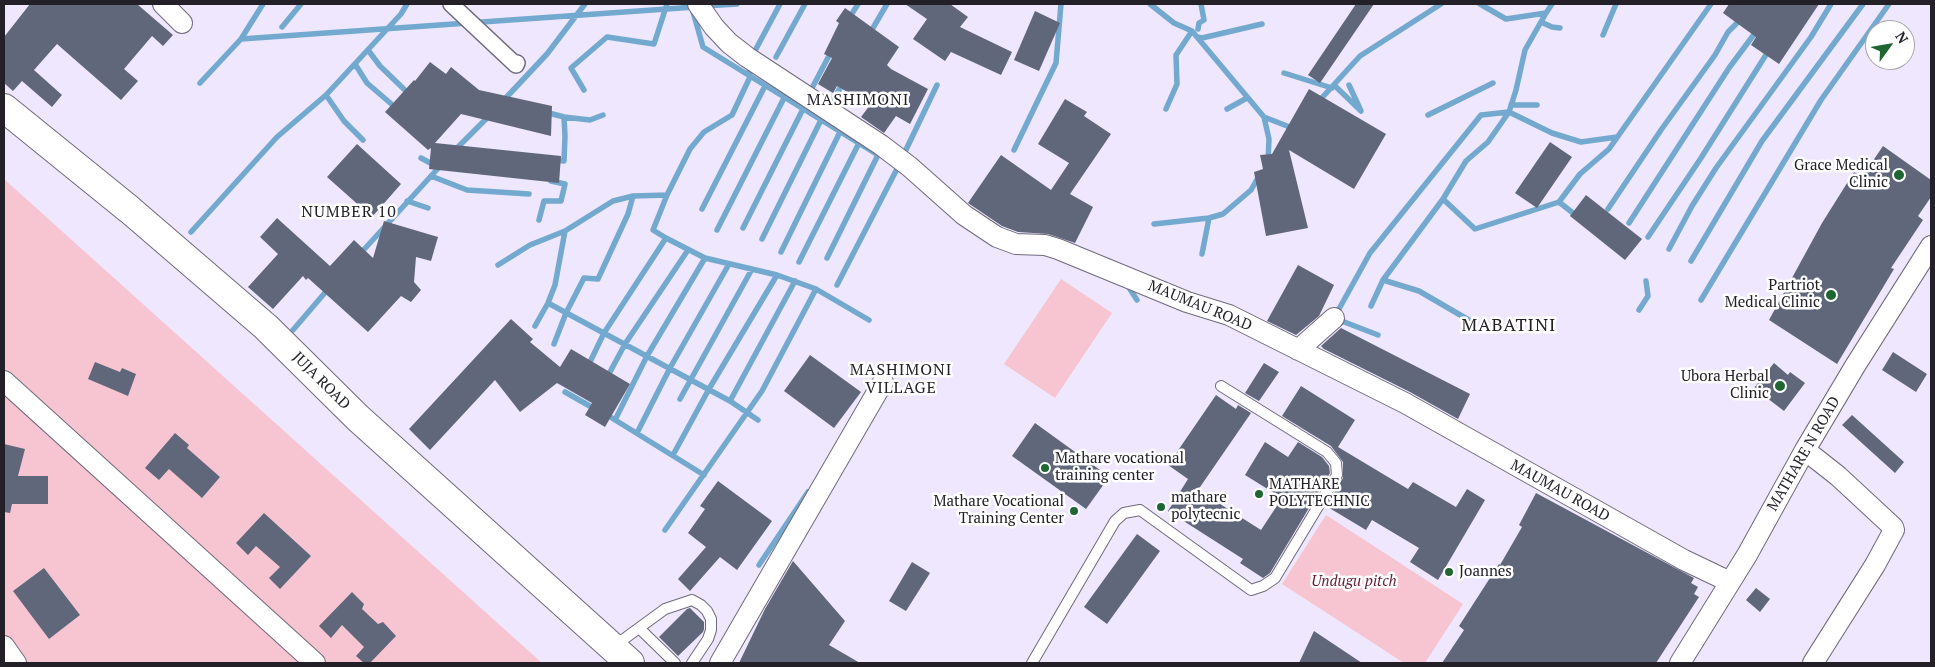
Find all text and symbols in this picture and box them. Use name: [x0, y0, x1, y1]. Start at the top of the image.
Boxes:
north arrow: [1865, 20, 1915, 70]
text: N: [1891, 28, 1913, 47]
district label: MASHIMONI: [806, 90, 910, 110]
place label: Grace Medical Clinic: [1794, 157, 1888, 192]
marker: Grace Medical Clinic: [1892, 168, 1906, 182]
district label: NUMBER 10: [300, 202, 398, 222]
street label: MAUMAU ROAD: [1145, 277, 1255, 335]
place label: Partriot Medical Clinic: [1725, 277, 1820, 312]
marker: Partriot Medical Clinic: [1824, 288, 1838, 302]
district label: MABATINI: [1461, 315, 1557, 337]
street label: JUJA ROAD: [288, 348, 354, 414]
district label: MASHIMONI VILLAGE: [849, 360, 953, 398]
place label: Ubora Herbal Clinic: [1681, 368, 1769, 403]
marker: Ubora Herbal Clinic: [1773, 379, 1787, 393]
street label: MATHARE N ROAD: [1764, 394, 1844, 514]
place label: Mathare vocational training center: [1055, 450, 1184, 485]
street label: MAUMAU ROAD: [1507, 456, 1613, 526]
marker: Mathare vocational training center: [1039, 462, 1051, 474]
place label: MATHARE POLYTECHNIC: [1269, 476, 1370, 511]
marker: MATHARE POLYTECHNIC: [1253, 488, 1265, 500]
place label: mathare polytecnic: [1171, 489, 1240, 524]
place label: Mathare Vocational Training Center: [933, 493, 1064, 528]
marker: mathare polytecnic: [1155, 501, 1167, 513]
marker: Mathare Vocational Training Center: [1068, 505, 1080, 517]
place label: Joannes: [1459, 563, 1512, 581]
marker: Joannes: [1443, 566, 1455, 578]
park label: Undugu pitch: [1311, 573, 1397, 591]

